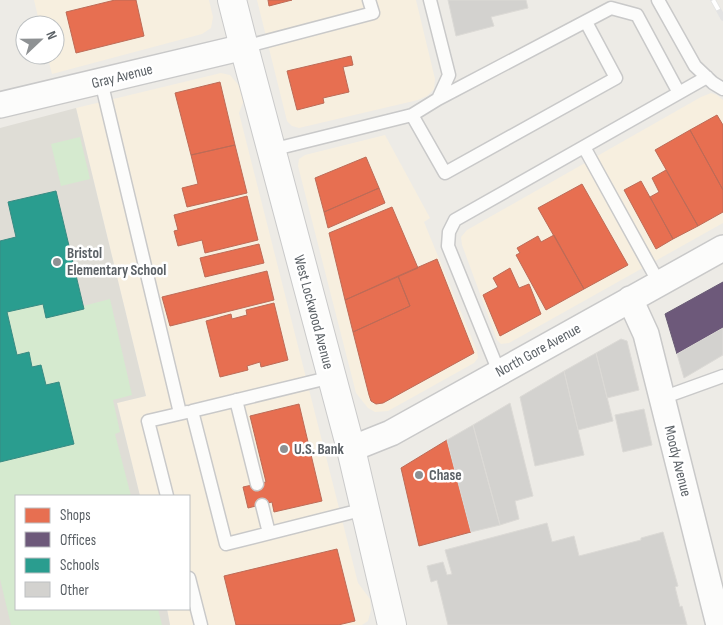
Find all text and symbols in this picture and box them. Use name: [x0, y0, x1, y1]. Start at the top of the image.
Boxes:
north arrow: [15, 15, 65, 65]
text: N: [42, 29, 61, 42]
street label: Gray Avenue: [90, 60, 155, 93]
place label: Bristol Elementary School: [67, 244, 166, 280]
street label: West Lockwood Avenue: [289, 253, 338, 371]
marker: Bristol Elementary School: [51, 256, 63, 268]
street label: North Gore Avenue: [492, 319, 584, 382]
street label: Moody Avenue: [660, 424, 695, 499]
place label: U.S. Bank: [294, 440, 344, 459]
marker: U.S. Bank: [278, 443, 290, 455]
place label: Chase: [429, 466, 462, 485]
marker: Chase: [413, 469, 425, 481]
legend: [15, 495, 190, 610]
text: Shops: [60, 506, 91, 525]
text: Offices: [60, 531, 96, 550]
text: Schools: [60, 556, 99, 575]
text: Other: [60, 581, 89, 600]

